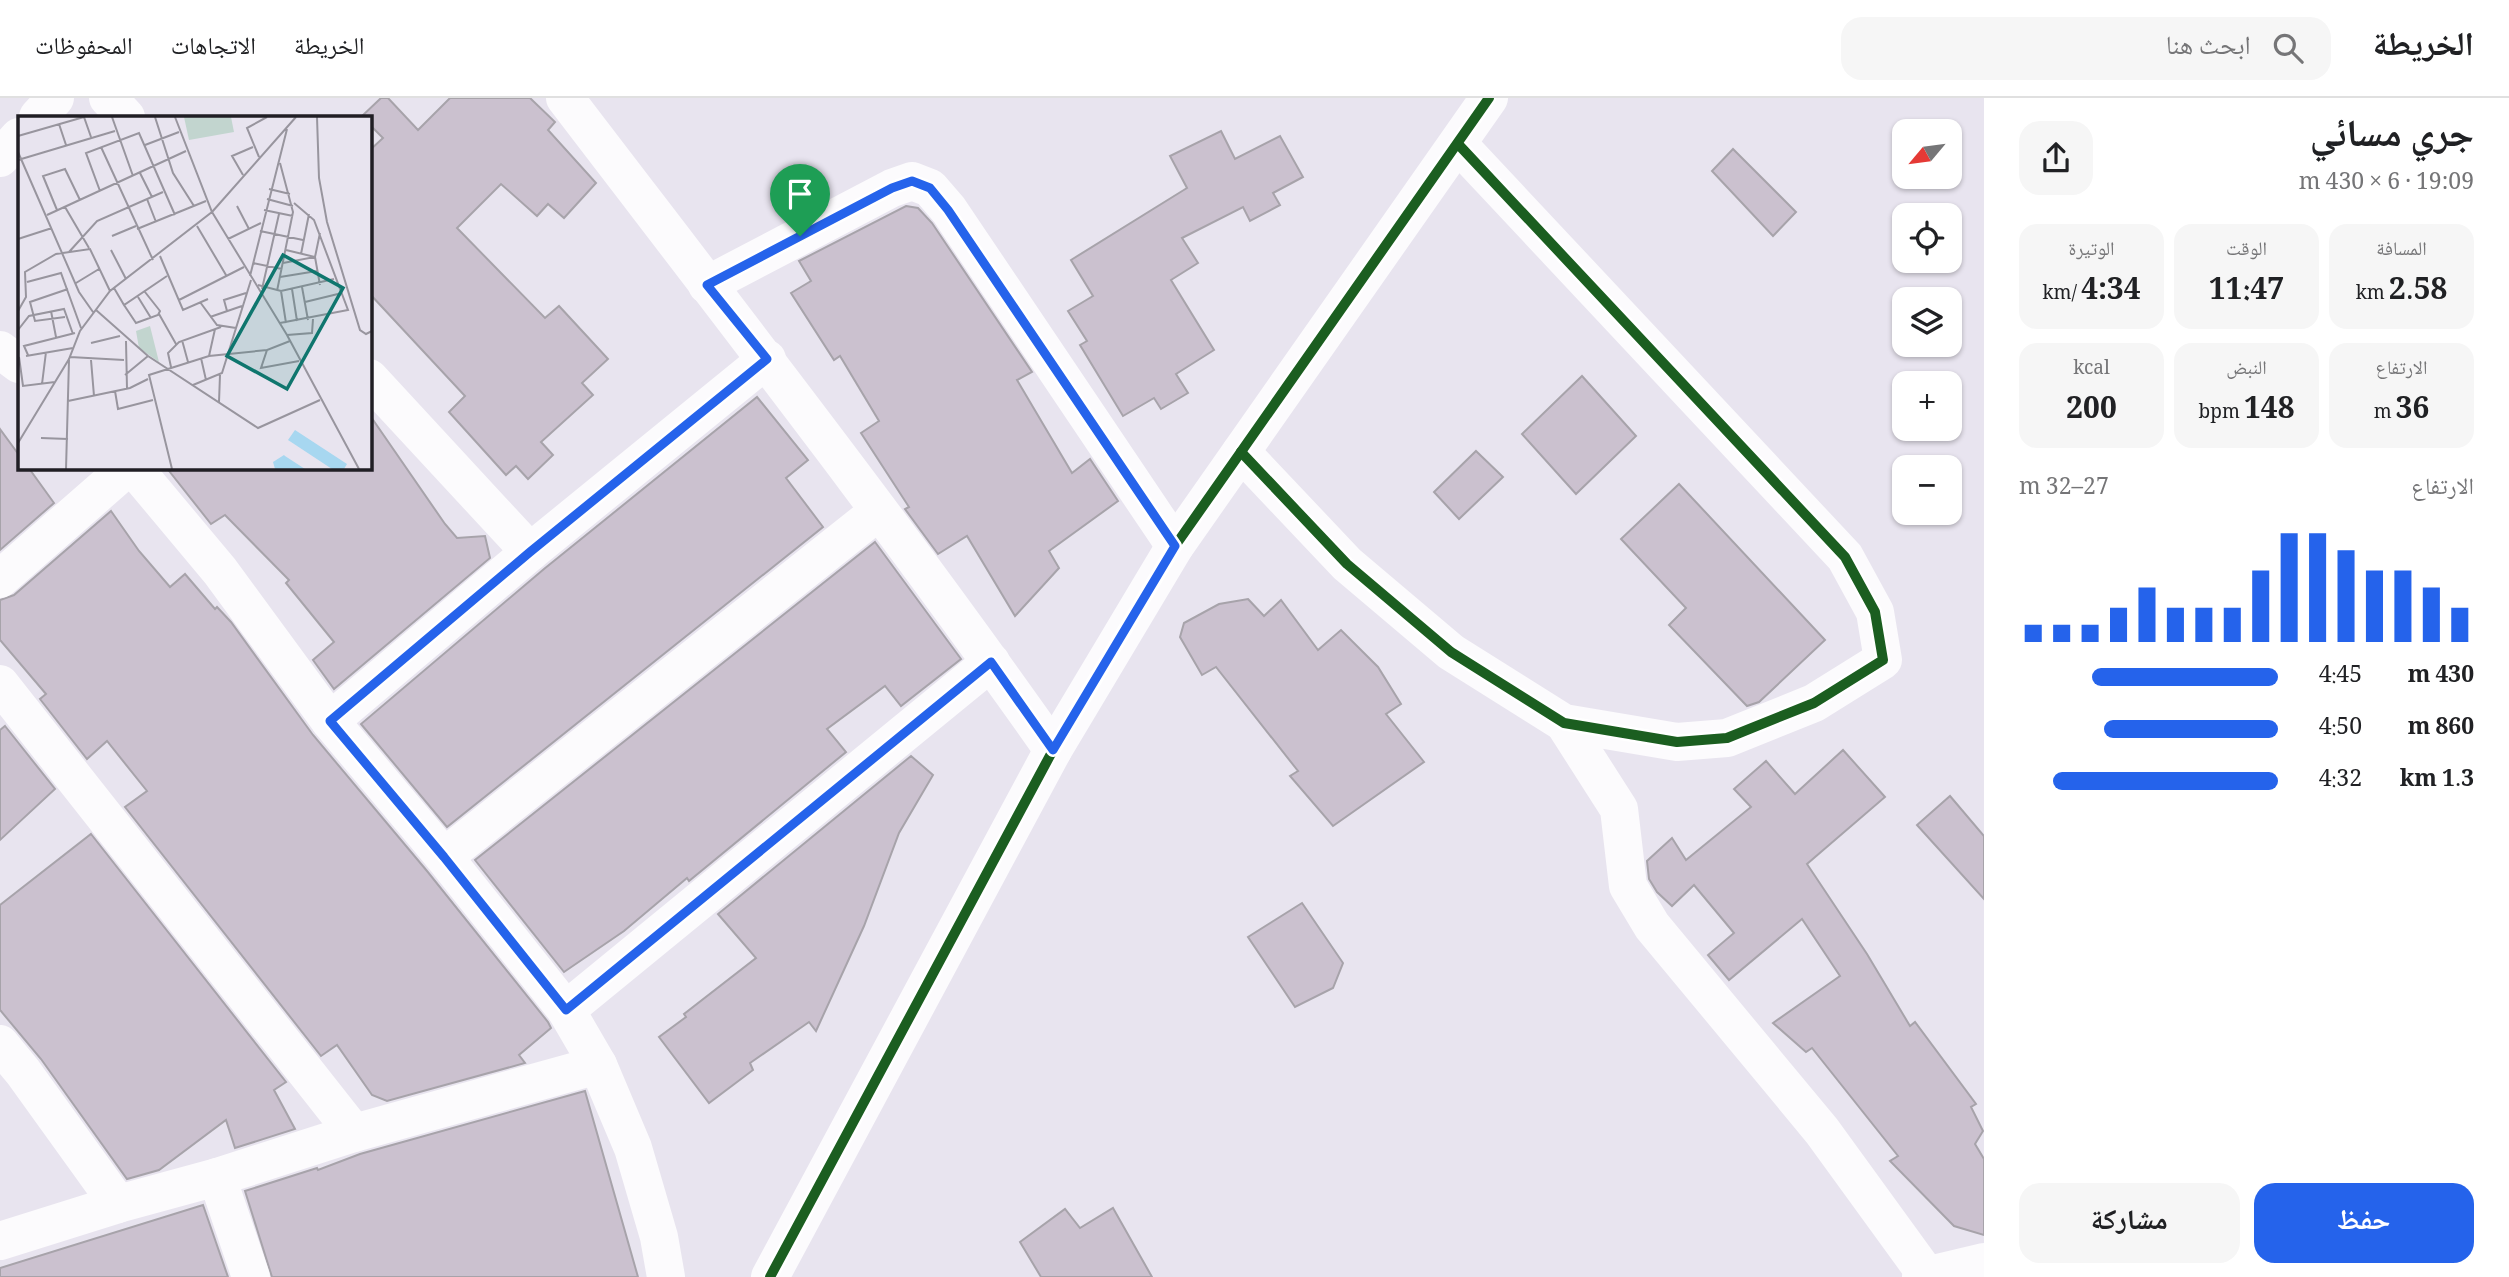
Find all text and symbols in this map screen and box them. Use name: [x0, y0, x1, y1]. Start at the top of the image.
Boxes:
search box: [1841, 17, 2331, 80]
text: الخريطة: [2373, 20, 2474, 76]
text: ابحث هنا: [2166, 26, 2251, 70]
text: المحفوظات: [35, 28, 133, 69]
text: الاتجاهات: [171, 28, 256, 69]
text: الخريطة: [294, 28, 365, 69]
icon: search: [2269, 29, 2307, 67]
text: جري مسائي: [2310, 105, 2474, 170]
inset map: [18, 116, 371, 469]
north arrow: [1892, 119, 1962, 189]
map controls: [1892, 119, 1962, 525]
button: share: [2019, 121, 2093, 195]
pin: [770, 164, 830, 236]
text: 19:09 · 6 × 430 m: [2299, 164, 2474, 204]
icon: arrive: [781, 175, 819, 213]
button: locate: [1892, 203, 1962, 273]
text: الوتيرة: [2068, 235, 2115, 267]
text: الوقت: [2226, 235, 2267, 267]
text: المسافة: [2376, 235, 2427, 267]
text: 4:34: [2081, 267, 2141, 318]
text: 11:47: [2209, 267, 2284, 318]
text: 2.58: [2389, 267, 2447, 318]
text: /km: [2042, 279, 2081, 311]
text: km: [2356, 279, 2389, 311]
button: layers: [1892, 287, 1962, 357]
text: kcal: [2073, 354, 2110, 386]
text: النبض: [2226, 354, 2267, 386]
text: الارتفاع: [2376, 354, 2427, 386]
button: +: [1892, 371, 1962, 441]
text: 200: [2066, 386, 2117, 437]
text: 148: [2244, 386, 2294, 437]
text: 36: [2396, 386, 2429, 437]
text: bpm: [2199, 398, 2244, 430]
text: m: [2374, 398, 2396, 430]
button: −: [1892, 455, 1962, 525]
text: 27–32 m: [2019, 469, 2109, 509]
text: الارتفاع: [2411, 469, 2474, 509]
text: 4:45: [2319, 657, 2362, 697]
text: 430 m: [2408, 657, 2474, 697]
text: 4:50: [2319, 709, 2362, 749]
text: 860 m: [2408, 709, 2474, 749]
text: 4:32: [2319, 761, 2362, 801]
text: 1.3 km: [2400, 761, 2474, 801]
button: مشاركة: [2019, 1183, 2240, 1263]
button: حفظ: [2254, 1183, 2474, 1263]

